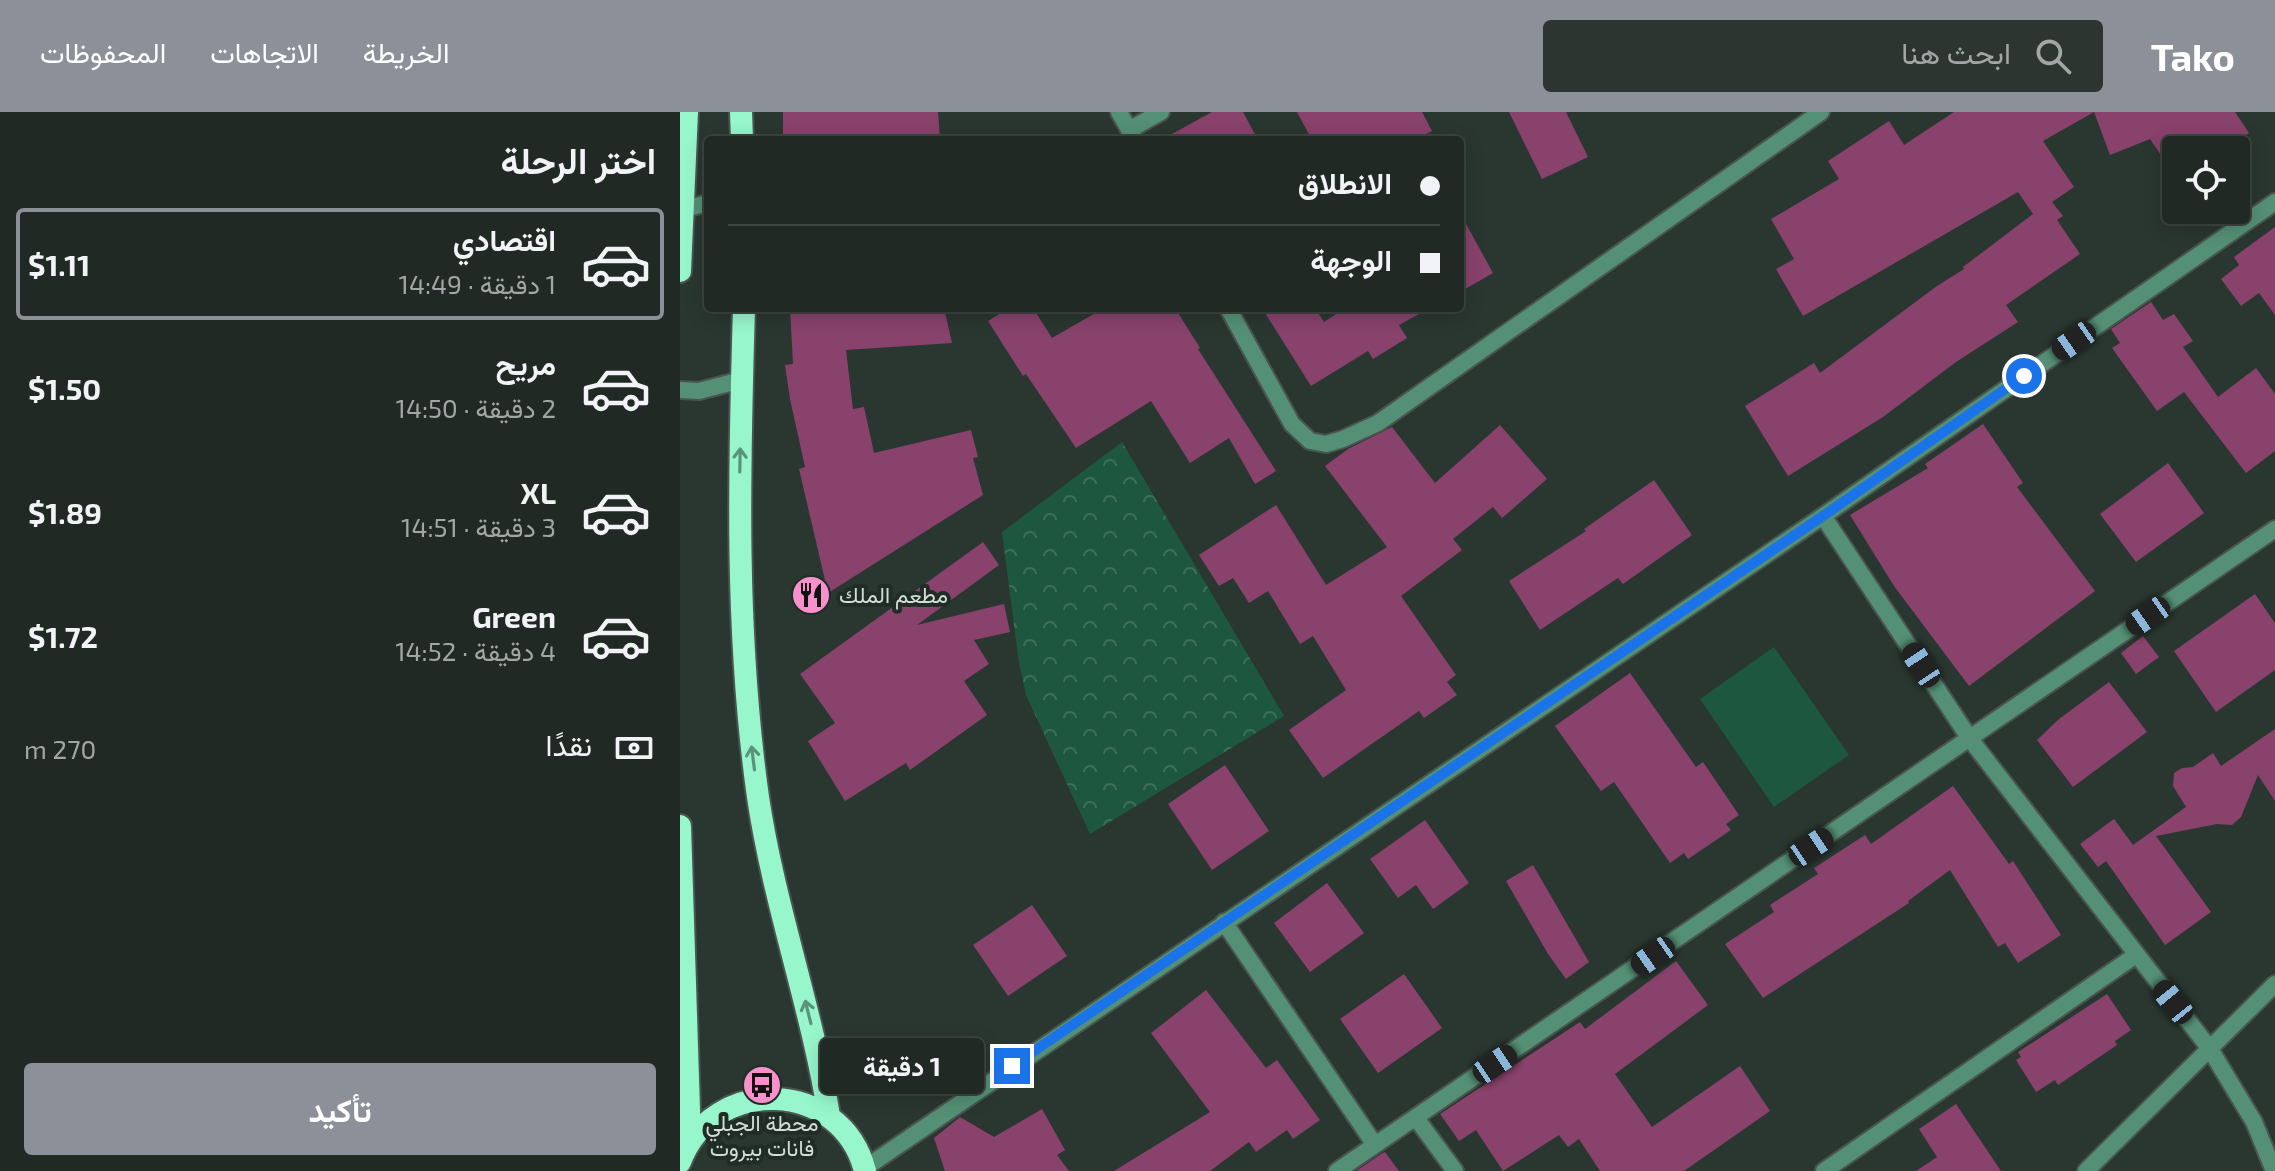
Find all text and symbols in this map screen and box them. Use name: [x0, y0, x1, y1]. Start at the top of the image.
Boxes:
search box: [1543, 20, 2103, 92]
text: Tako: [2151, 33, 2235, 79]
text: ابحث هنا: [1901, 34, 2011, 70]
icon: search: [2031, 34, 2075, 78]
text: المحفوظات: [40, 35, 166, 69]
text: الاتجاهات: [210, 35, 319, 69]
text: الخريطة: [363, 35, 449, 69]
map controls: [2162, 136, 2250, 224]
button: locate: [2162, 136, 2250, 224]
text: اختر الرحلة: [501, 138, 656, 181]
text: الانطلاق: [1298, 164, 1392, 200]
text: اقتصادي: [453, 221, 556, 257]
icon: car: [580, 228, 652, 300]
text: الوجهة: [1310, 241, 1392, 277]
text: $1.11: [28, 246, 90, 282]
text: 1 دقيقة · 14:49: [399, 268, 556, 299]
car: [2047, 317, 2101, 365]
text: مريح: [496, 345, 556, 381]
icon: car: [580, 352, 652, 424]
route start: [2006, 358, 2042, 394]
text: $1.50: [28, 370, 101, 406]
text: 2 دقيقة · 14:50: [396, 392, 556, 423]
one-way arrow: [732, 447, 748, 474]
text: XL: [521, 474, 556, 510]
icon: car: [580, 476, 652, 548]
text: $1.89: [28, 494, 102, 530]
text: 3 دقيقة · 14:51: [401, 511, 556, 542]
restaurant icon: مطعم الملك: [790, 574, 832, 616]
place label: مطعم الملك: [839, 581, 948, 610]
car: [2121, 592, 2175, 640]
text: Green: [472, 598, 556, 634]
icon: car: [580, 600, 652, 672]
text: $1.72: [28, 618, 98, 654]
text: 4 دقيقة · 14:52: [395, 635, 556, 666]
car: [1898, 638, 1944, 692]
text: نقدًا: [546, 726, 592, 762]
icon: cash: [612, 726, 656, 770]
text: 270 m: [24, 733, 96, 764]
one-way arrow: [746, 745, 761, 772]
car: [1784, 824, 1838, 870]
car: [1626, 932, 1680, 980]
car: [2149, 976, 2197, 1028]
one-way arrow: [800, 1000, 815, 1026]
callout: 1 دقيقة: [820, 1038, 984, 1094]
car: [1468, 1041, 1522, 1087]
route end: [994, 1048, 1030, 1084]
text: 1 دقيقة: [863, 1050, 941, 1081]
button: تأكيد: [24, 1063, 656, 1155]
bus stop icon: محطة الجبلي فانات بيروت: [741, 1064, 783, 1106]
place label: محطة الجبلي فانات بيروت: [705, 1109, 819, 1162]

